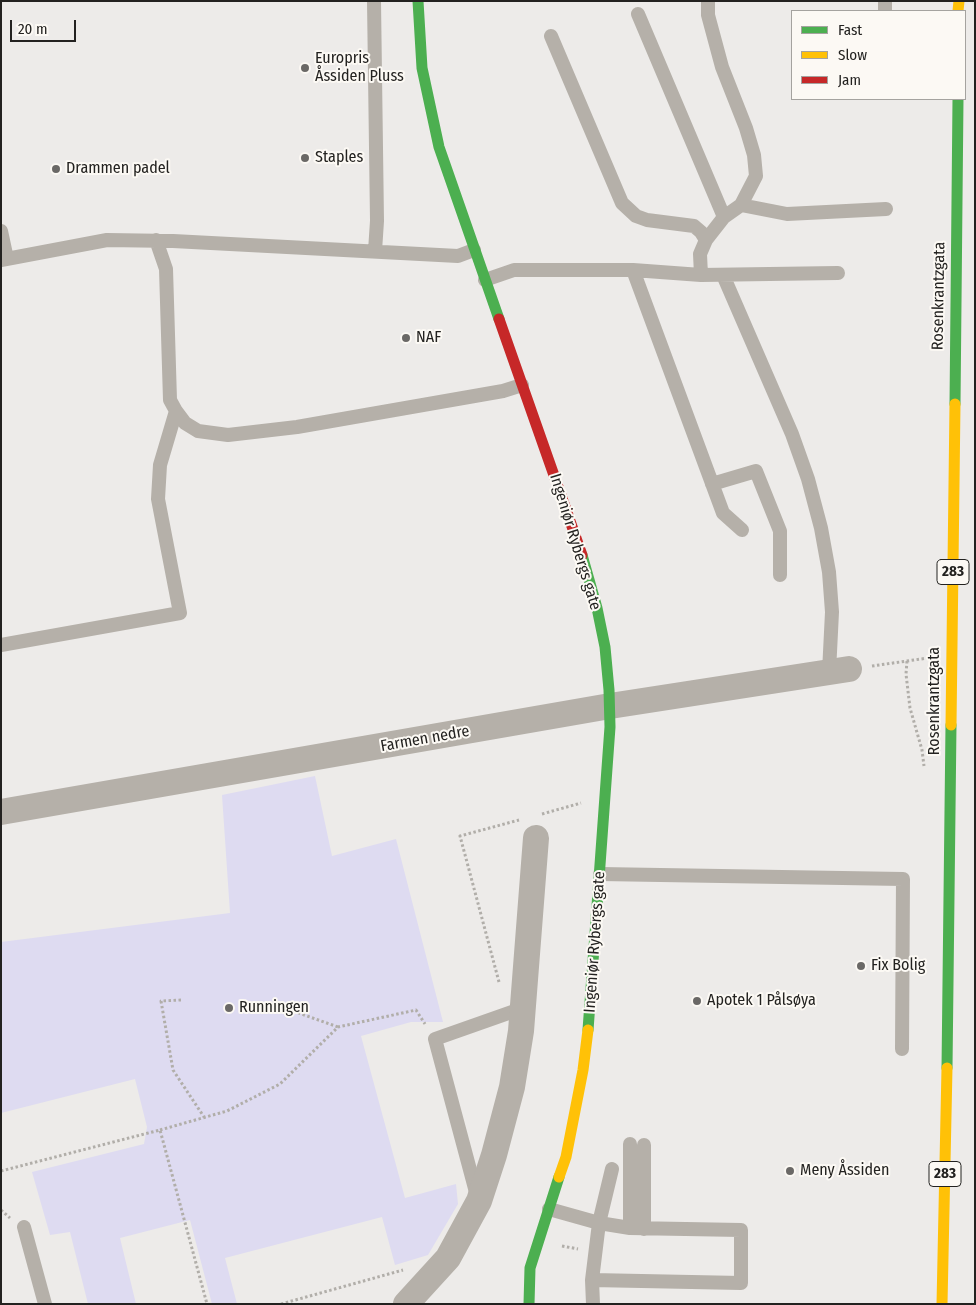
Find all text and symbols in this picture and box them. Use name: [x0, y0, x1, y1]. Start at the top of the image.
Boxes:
scale bar: [12, 10, 79, 42]
legend: [791, 10, 966, 100]
text: 20 m: [18, 20, 48, 38]
text: Fast: [838, 21, 862, 39]
text: Slow: [838, 46, 867, 64]
place label: Europris Åssiden Pluss: [315, 49, 404, 87]
marker: Europris Åssiden Pluss: [299, 62, 311, 74]
text: Jam: [838, 71, 861, 89]
place label: Staples: [315, 148, 363, 168]
marker: Staples: [299, 152, 311, 164]
place label: Drammen padel: [66, 159, 170, 179]
marker: Drammen padel: [50, 163, 62, 175]
street label: Rosenkrantzgata: [928, 242, 950, 350]
place label: NAF: [416, 328, 441, 348]
marker: NAF: [400, 332, 412, 344]
street label: Ingeniør Rybergs gate: [545, 471, 605, 613]
road number: 283: [937, 560, 969, 584]
street label: Rosenkrantzgata: [925, 647, 945, 755]
street label: Farmen nedre: [379, 722, 471, 756]
street label: Ingeniør Rybergs gate: [580, 871, 610, 1013]
place label: Fix Bolig: [871, 956, 925, 976]
marker: Fix Bolig: [855, 960, 867, 972]
place label: Apotek 1 Pålsøya: [707, 991, 816, 1011]
marker: Apotek 1 Pålsøya: [691, 995, 703, 1007]
place label: Runningen: [239, 998, 309, 1018]
marker: Runningen: [223, 1002, 235, 1014]
place label: Meny Åssiden: [800, 1161, 889, 1181]
road number: 283: [929, 1162, 961, 1186]
marker: Meny Åssiden: [784, 1165, 796, 1177]

